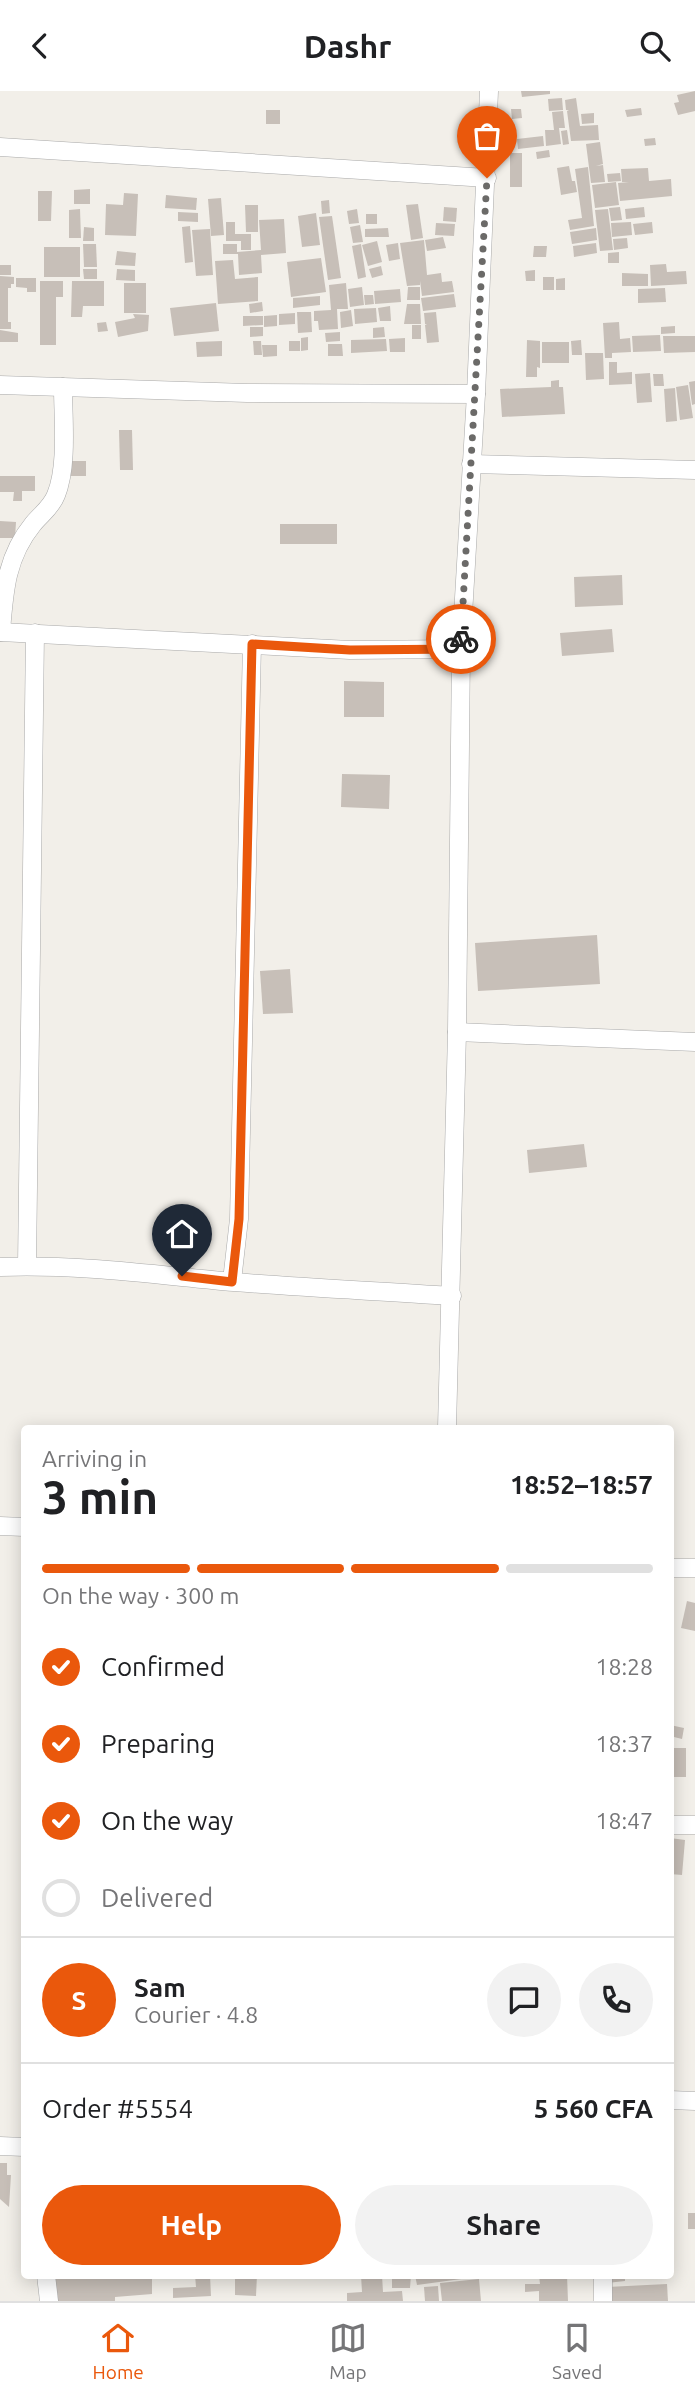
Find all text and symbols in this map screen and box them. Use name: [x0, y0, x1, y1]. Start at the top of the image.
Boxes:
icon: back: [21, 27, 59, 65]
icon: search: [636, 27, 674, 65]
text: Dashr: [304, 28, 391, 64]
pin: [457, 106, 517, 178]
icon: bag: [468, 117, 506, 155]
courier: [426, 604, 496, 674]
icon: bike: [442, 620, 480, 658]
pin: [152, 1204, 212, 1276]
icon: home: [163, 1215, 201, 1253]
text: Arriving in: [42, 1446, 147, 1471]
text: 18:52–18:57: [510, 1470, 653, 1499]
text: 3 min: [42, 1471, 158, 1523]
text: On the way · 300 m: [42, 1583, 239, 1608]
icon: check: [42, 1648, 80, 1686]
text: Confirmed: [101, 1652, 225, 1681]
text: 18:28: [595, 1654, 653, 1679]
icon: check: [42, 1725, 80, 1763]
text: Preparing: [101, 1729, 215, 1758]
text: 18:37: [595, 1731, 653, 1756]
icon: check: [42, 1802, 80, 1840]
text: On the way: [101, 1806, 233, 1835]
text: 18:47: [595, 1808, 653, 1833]
text: Delivered: [101, 1883, 213, 1912]
button: chat: [487, 1963, 561, 2037]
button: phone: [579, 1963, 653, 2037]
text: Sam: [134, 1973, 186, 2002]
text: S: [72, 1986, 86, 2015]
text: Courier · 4.8: [134, 2002, 258, 2027]
text: Order #5554: [42, 2094, 193, 2123]
text: 5 560 CFA: [534, 2094, 653, 2123]
button: Help: [42, 2185, 341, 2265]
button: Share: [355, 2185, 653, 2265]
tab: Home: [93, 2319, 144, 2383]
tab: Map: [329, 2319, 367, 2383]
tab: Saved: [552, 2319, 602, 2383]

